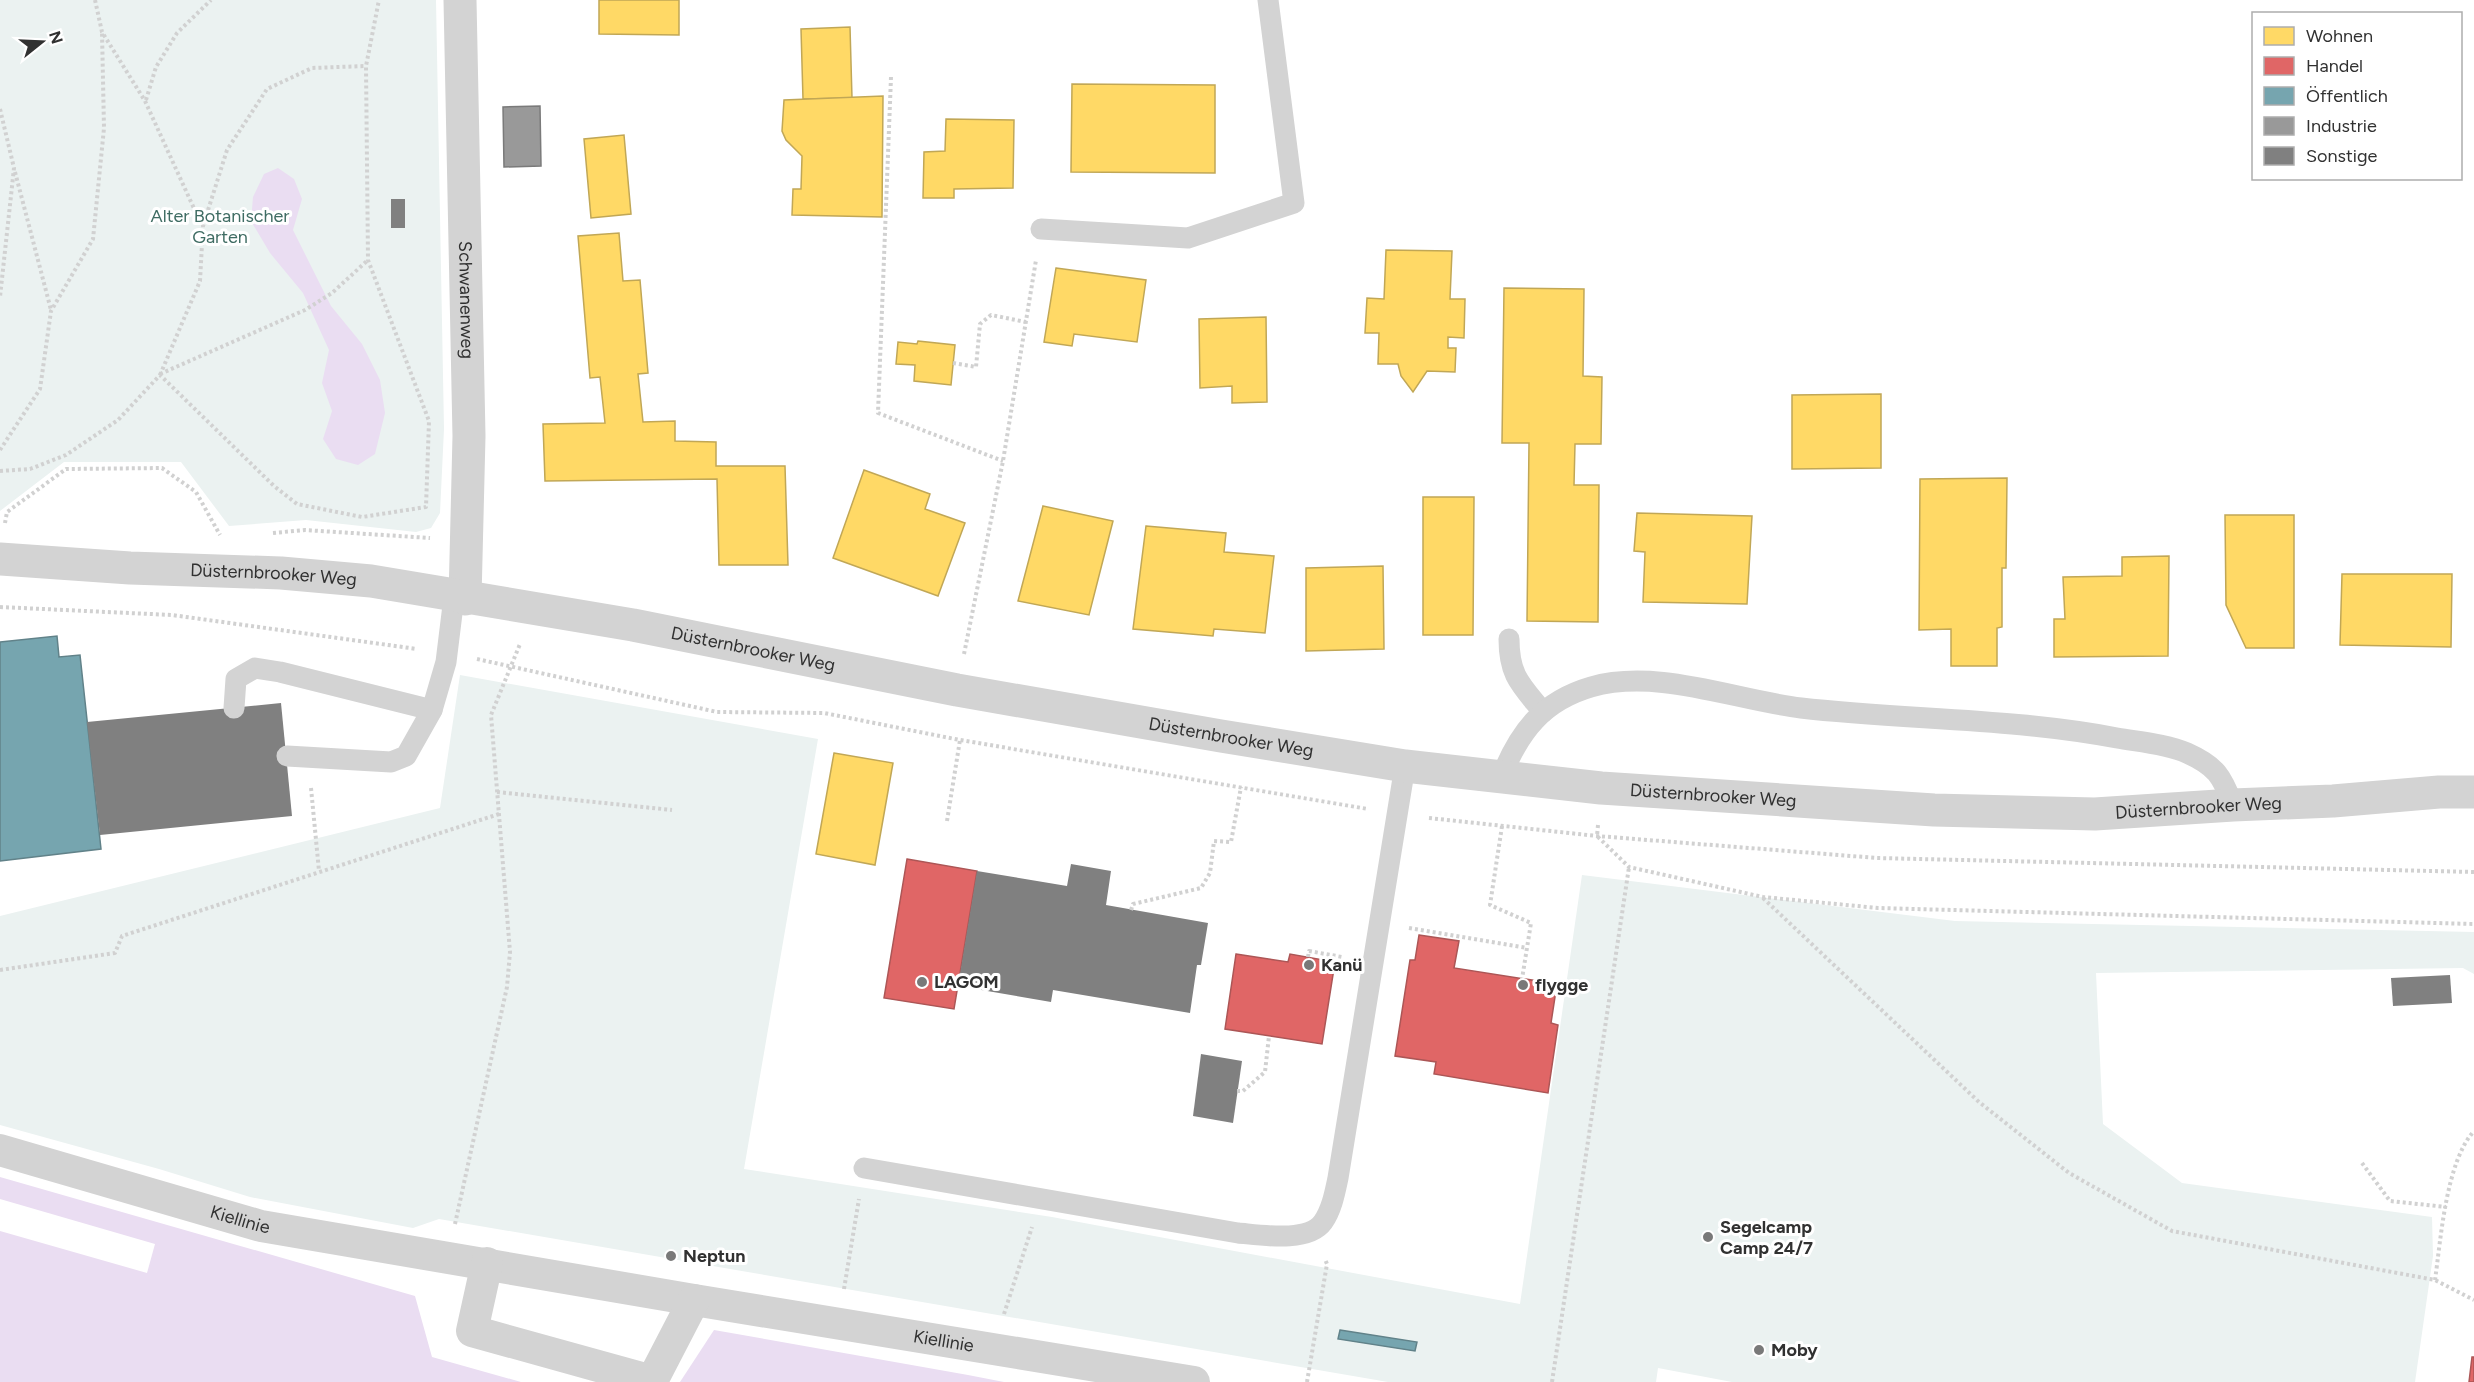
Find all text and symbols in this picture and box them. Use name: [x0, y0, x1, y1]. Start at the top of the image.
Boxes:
north arrow: [12, 12, 72, 72]
legend: [2252, 12, 2462, 180]
text: Wohnen: [2306, 25, 2373, 47]
text: N: [45, 29, 67, 46]
text: Handel: [2306, 55, 2363, 77]
text: Öffentlich: [2306, 85, 2388, 107]
text: Industrie: [2306, 115, 2377, 137]
text: Sonstige: [2306, 145, 2377, 167]
park label: Alter Botanischer Garten: [151, 205, 289, 248]
street label: Schwanenweg: [454, 241, 478, 359]
street label: Düsternbrooker Weg: [190, 559, 358, 591]
street label: Düsternbrooker Weg: [669, 622, 837, 676]
street label: Düsternbrooker Weg: [1147, 713, 1315, 762]
street label: Düsternbrooker Weg: [1629, 779, 1797, 812]
street label: Düsternbrooker Weg: [2114, 792, 2282, 824]
place label: Kanü: [1321, 954, 1363, 976]
marker: Kanü: [1302, 958, 1316, 972]
place label: LAGOM: [934, 971, 999, 993]
place label: flygge: [1535, 974, 1588, 996]
marker: LAGOM: [915, 975, 929, 989]
marker: flygge: [1516, 978, 1530, 992]
street label: Kiellinie: [208, 1201, 272, 1238]
place label: Segelcamp Camp 24/7: [1720, 1216, 1813, 1259]
marker: Segelcamp Camp 24/7: [1701, 1230, 1715, 1244]
place label: Neptun: [683, 1245, 745, 1267]
marker: Neptun: [664, 1249, 678, 1263]
street label: Kiellinie: [912, 1325, 976, 1357]
place label: Moby: [1771, 1339, 1818, 1361]
marker: Moby: [1752, 1343, 1766, 1357]

